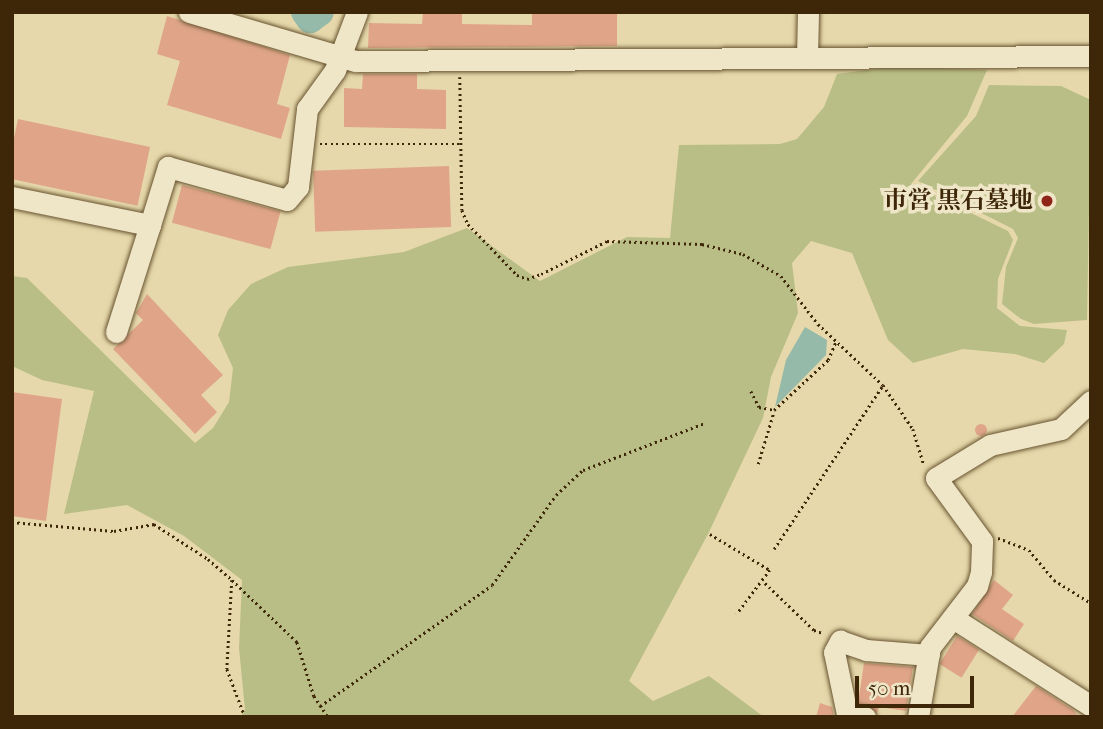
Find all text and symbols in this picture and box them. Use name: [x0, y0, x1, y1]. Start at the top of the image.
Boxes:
place label: 市営 黒石墓地: [884, 187, 1033, 215]
marker: 市営 黒石墓地: [1039, 193, 1055, 209]
scale bar: [858, 662, 977, 706]
text: 50 m: [868, 676, 911, 700]

